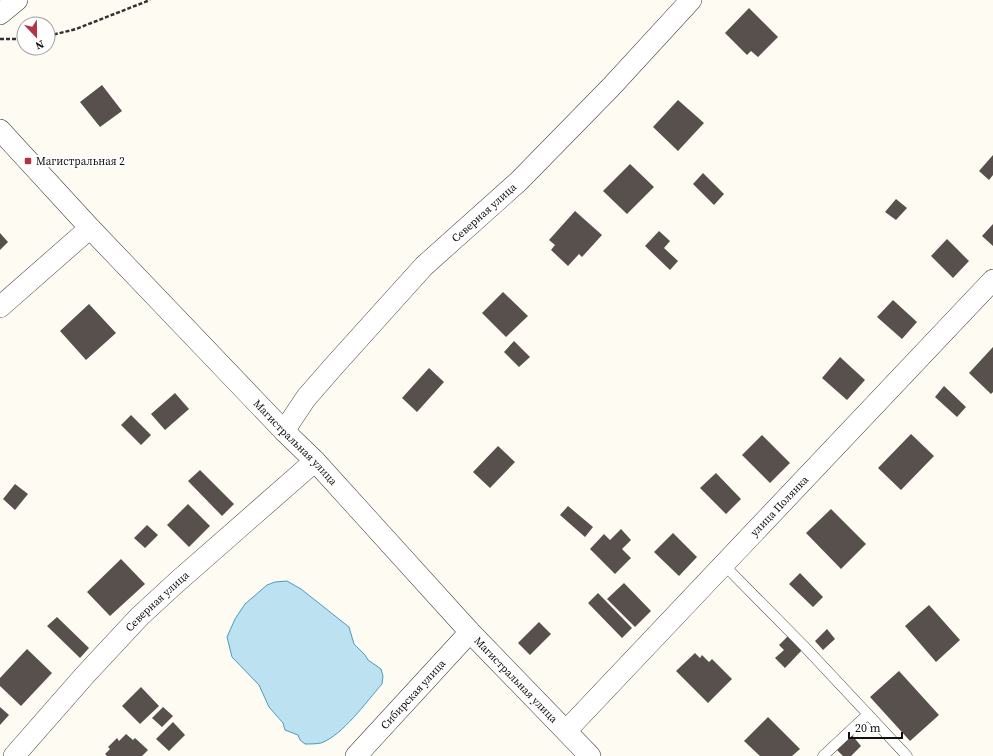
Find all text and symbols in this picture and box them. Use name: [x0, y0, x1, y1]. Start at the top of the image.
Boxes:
north arrow: [16, 16, 56, 56]
text: N: [33, 36, 46, 53]
place label: Магистральная 2: [36, 154, 125, 169]
marker: Магистральная 2: [23, 156, 33, 166]
street label: Северная улица: [448, 179, 520, 245]
street label: Магистральная улица: [250, 396, 341, 489]
street label: улица Полянка: [747, 472, 812, 540]
street label: Северная улица: [122, 567, 192, 635]
street label: Магистральная улица: [471, 633, 561, 726]
street label: Сибирская улица: [377, 656, 449, 732]
scale bar: [849, 714, 902, 740]
text: 20 m: [855, 720, 881, 736]

